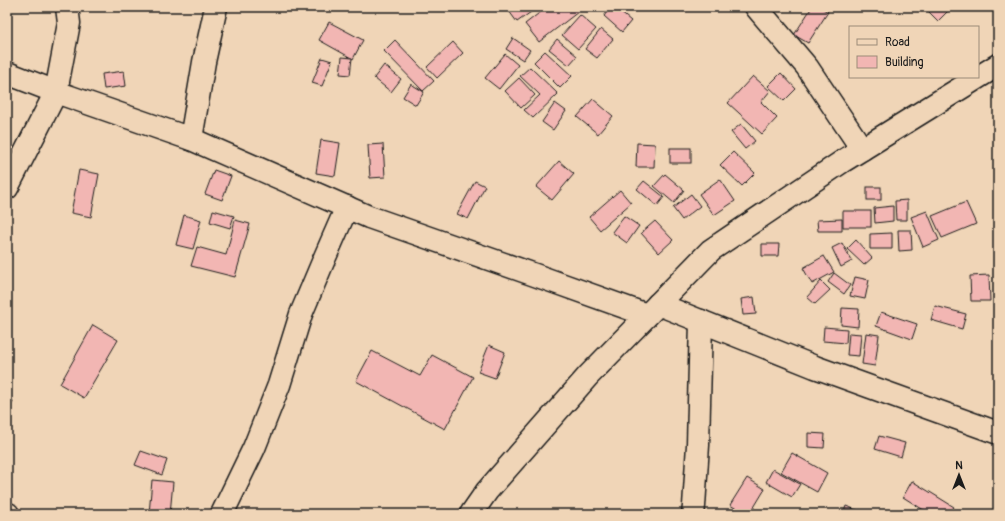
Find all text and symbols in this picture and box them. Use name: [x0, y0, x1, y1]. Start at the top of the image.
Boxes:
legend: [849, 26, 979, 78]
text: Road: [885, 35, 910, 50]
text: Building: [885, 55, 924, 70]
north arrow: [939, 455, 979, 495]
text: N: [955, 459, 963, 472]

